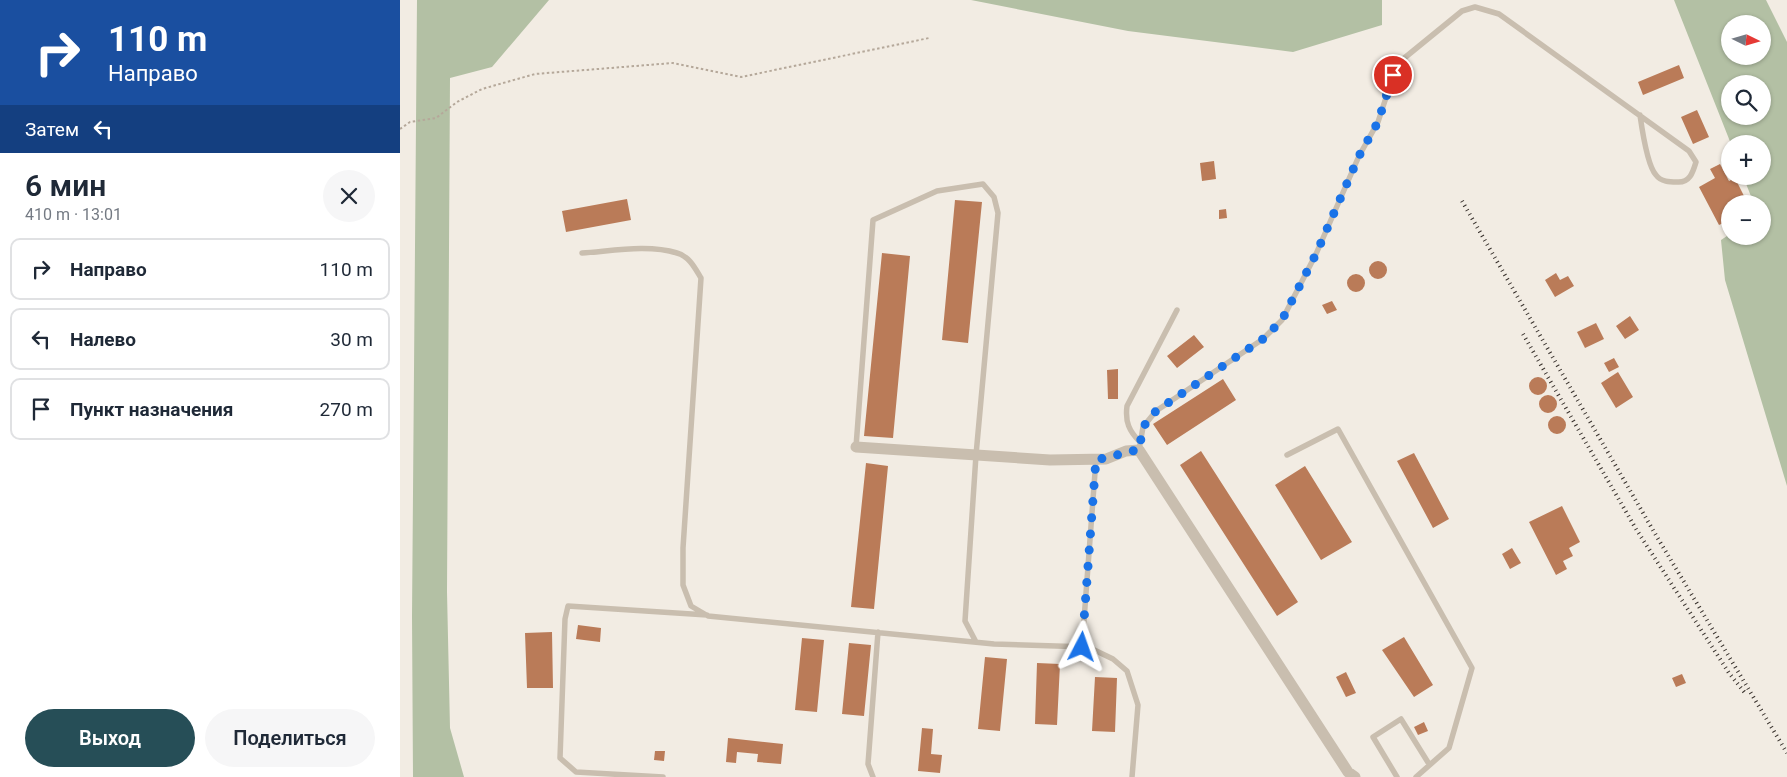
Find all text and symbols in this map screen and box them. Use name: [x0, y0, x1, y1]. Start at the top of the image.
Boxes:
north arrow: [1721, 15, 1771, 65]
map controls: [1721, 15, 1771, 245]
text: 110 m: [108, 19, 207, 60]
icon: right: [25, 20, 90, 85]
pin: [1372, 54, 1414, 96]
text: Направо: [108, 61, 198, 86]
icon: arrive: [1379, 61, 1407, 89]
button: search: [1721, 75, 1771, 125]
icon: left: [89, 115, 117, 143]
text: Затем: [25, 118, 79, 141]
button: +: [1721, 135, 1771, 185]
text: 6 мин: [25, 168, 106, 203]
button: close: [323, 170, 375, 222]
button: −: [1721, 195, 1771, 245]
text: 410 m · 13:01: [25, 205, 122, 224]
icon: right: [27, 255, 55, 283]
text: Направо: [70, 258, 147, 281]
text: 110 m: [320, 258, 373, 281]
icon: left: [27, 325, 55, 353]
text: Налево: [70, 328, 136, 351]
text: 30 m: [330, 328, 373, 351]
icon: arrive: [27, 395, 55, 423]
text: Пункт назначения: [70, 398, 233, 421]
text: 270 m: [320, 398, 373, 421]
position arrow: [1055, 620, 1107, 672]
button: Выход: [25, 709, 195, 767]
button: Поделиться: [205, 709, 375, 767]

